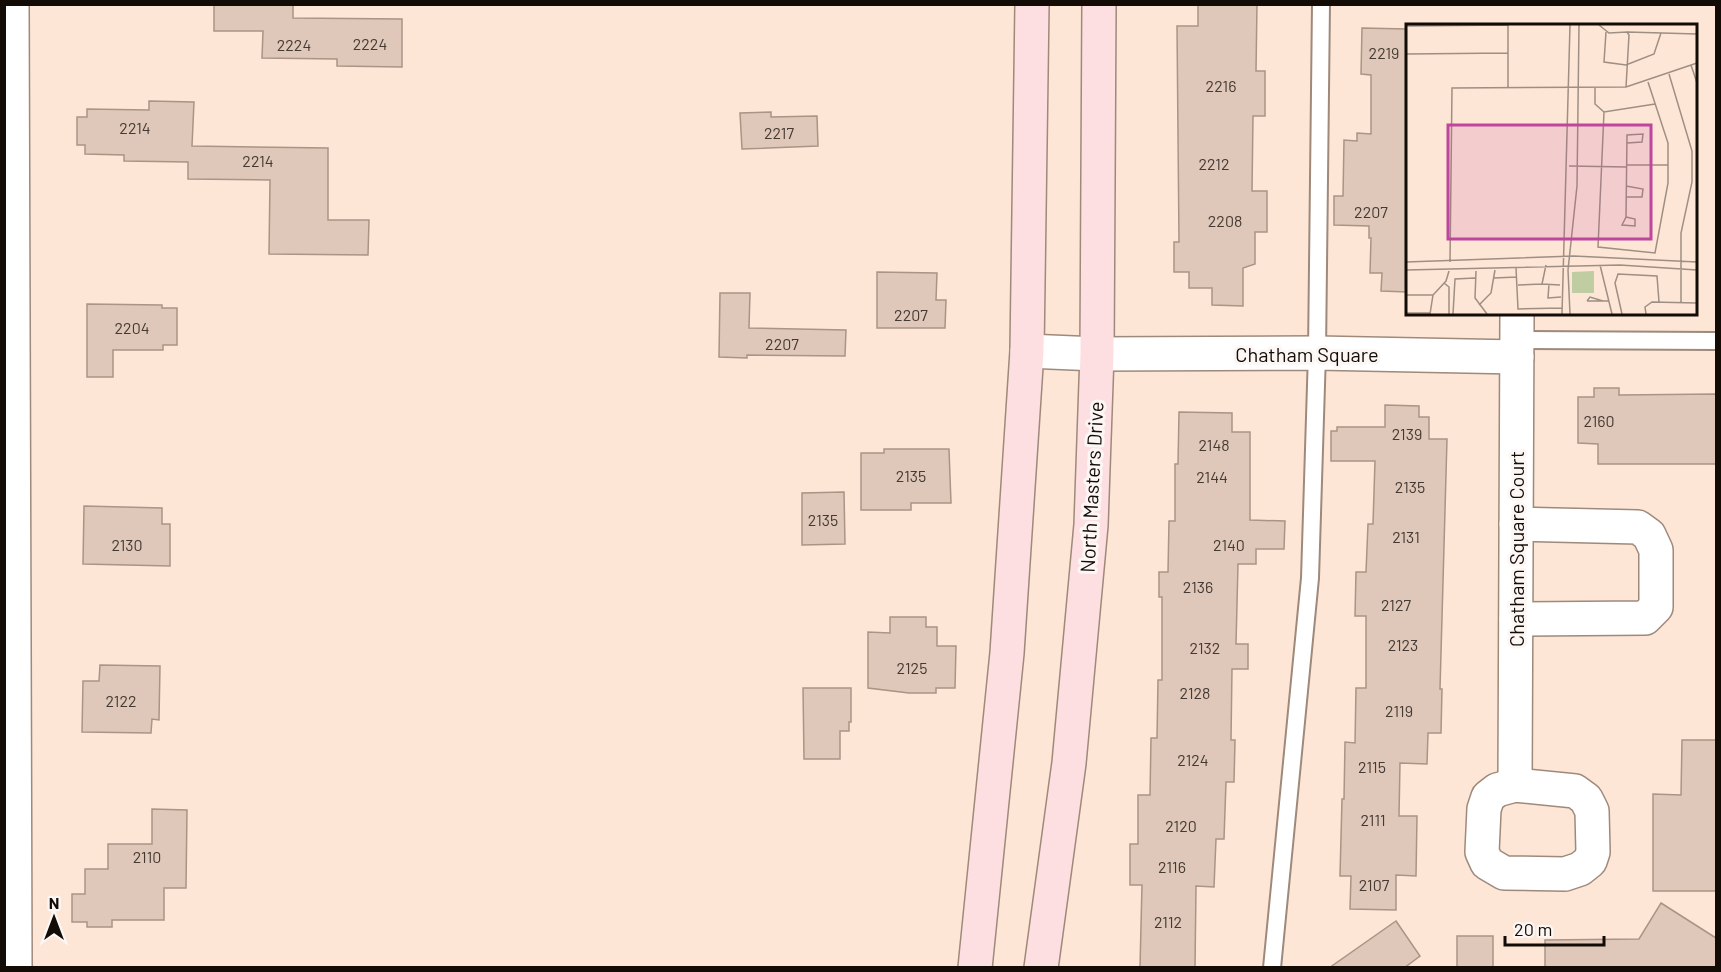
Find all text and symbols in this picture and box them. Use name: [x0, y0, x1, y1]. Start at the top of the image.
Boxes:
inset map: [1406, 24, 1697, 315]
house number: 2224: [353, 34, 387, 53]
house number: 2224: [277, 35, 311, 54]
house number: 2219: [1369, 43, 1399, 62]
house number: 2216: [1206, 76, 1236, 95]
house number: 2214: [119, 118, 151, 137]
house number: 2217: [764, 123, 794, 142]
house number: 2214: [242, 151, 274, 170]
house number: 2212: [1198, 154, 1230, 173]
house number: 2207: [1354, 202, 1388, 221]
house number: 2208: [1208, 211, 1242, 230]
house number: 2207: [894, 305, 928, 324]
house number: 2204: [114, 318, 150, 337]
house number: 2207: [765, 334, 799, 353]
street label: Chatham Square: [1235, 342, 1379, 366]
street label: North Masters Drive: [1075, 401, 1107, 573]
house number: 2160: [1583, 411, 1615, 430]
house number: 2139: [1392, 424, 1422, 443]
house number: 2148: [1198, 435, 1230, 454]
street label: Chatham Square Court: [1504, 451, 1528, 647]
house number: 2135: [896, 466, 926, 485]
house number: 2144: [1196, 467, 1228, 486]
house number: 2135: [1395, 477, 1425, 496]
house number: 2135: [808, 510, 838, 529]
house number: 2131: [1392, 527, 1420, 546]
house number: 2130: [111, 535, 143, 554]
house number: 2140: [1213, 535, 1245, 554]
house number: 2136: [1183, 577, 1213, 596]
house number: 2127: [1381, 595, 1411, 614]
house number: 2123: [1388, 635, 1418, 654]
house number: 2132: [1190, 638, 1220, 657]
house number: 2125: [897, 658, 927, 677]
house number: 2128: [1180, 683, 1210, 702]
house number: 2122: [105, 691, 137, 710]
house number: 2119: [1385, 701, 1413, 720]
house number: 2124: [1177, 750, 1209, 769]
house number: 2115: [1358, 757, 1386, 776]
house number: 2111: [1360, 810, 1386, 829]
house number: 2120: [1165, 816, 1197, 835]
house number: 2110: [133, 847, 161, 866]
house number: 2116: [1158, 857, 1186, 876]
house number: 2107: [1359, 875, 1390, 894]
north arrow: [24, 888, 84, 948]
text: N: [49, 893, 59, 912]
scale bar: [1505, 909, 1604, 947]
house number: 2112: [1154, 912, 1182, 931]
text: 20 m: [1514, 918, 1552, 940]

